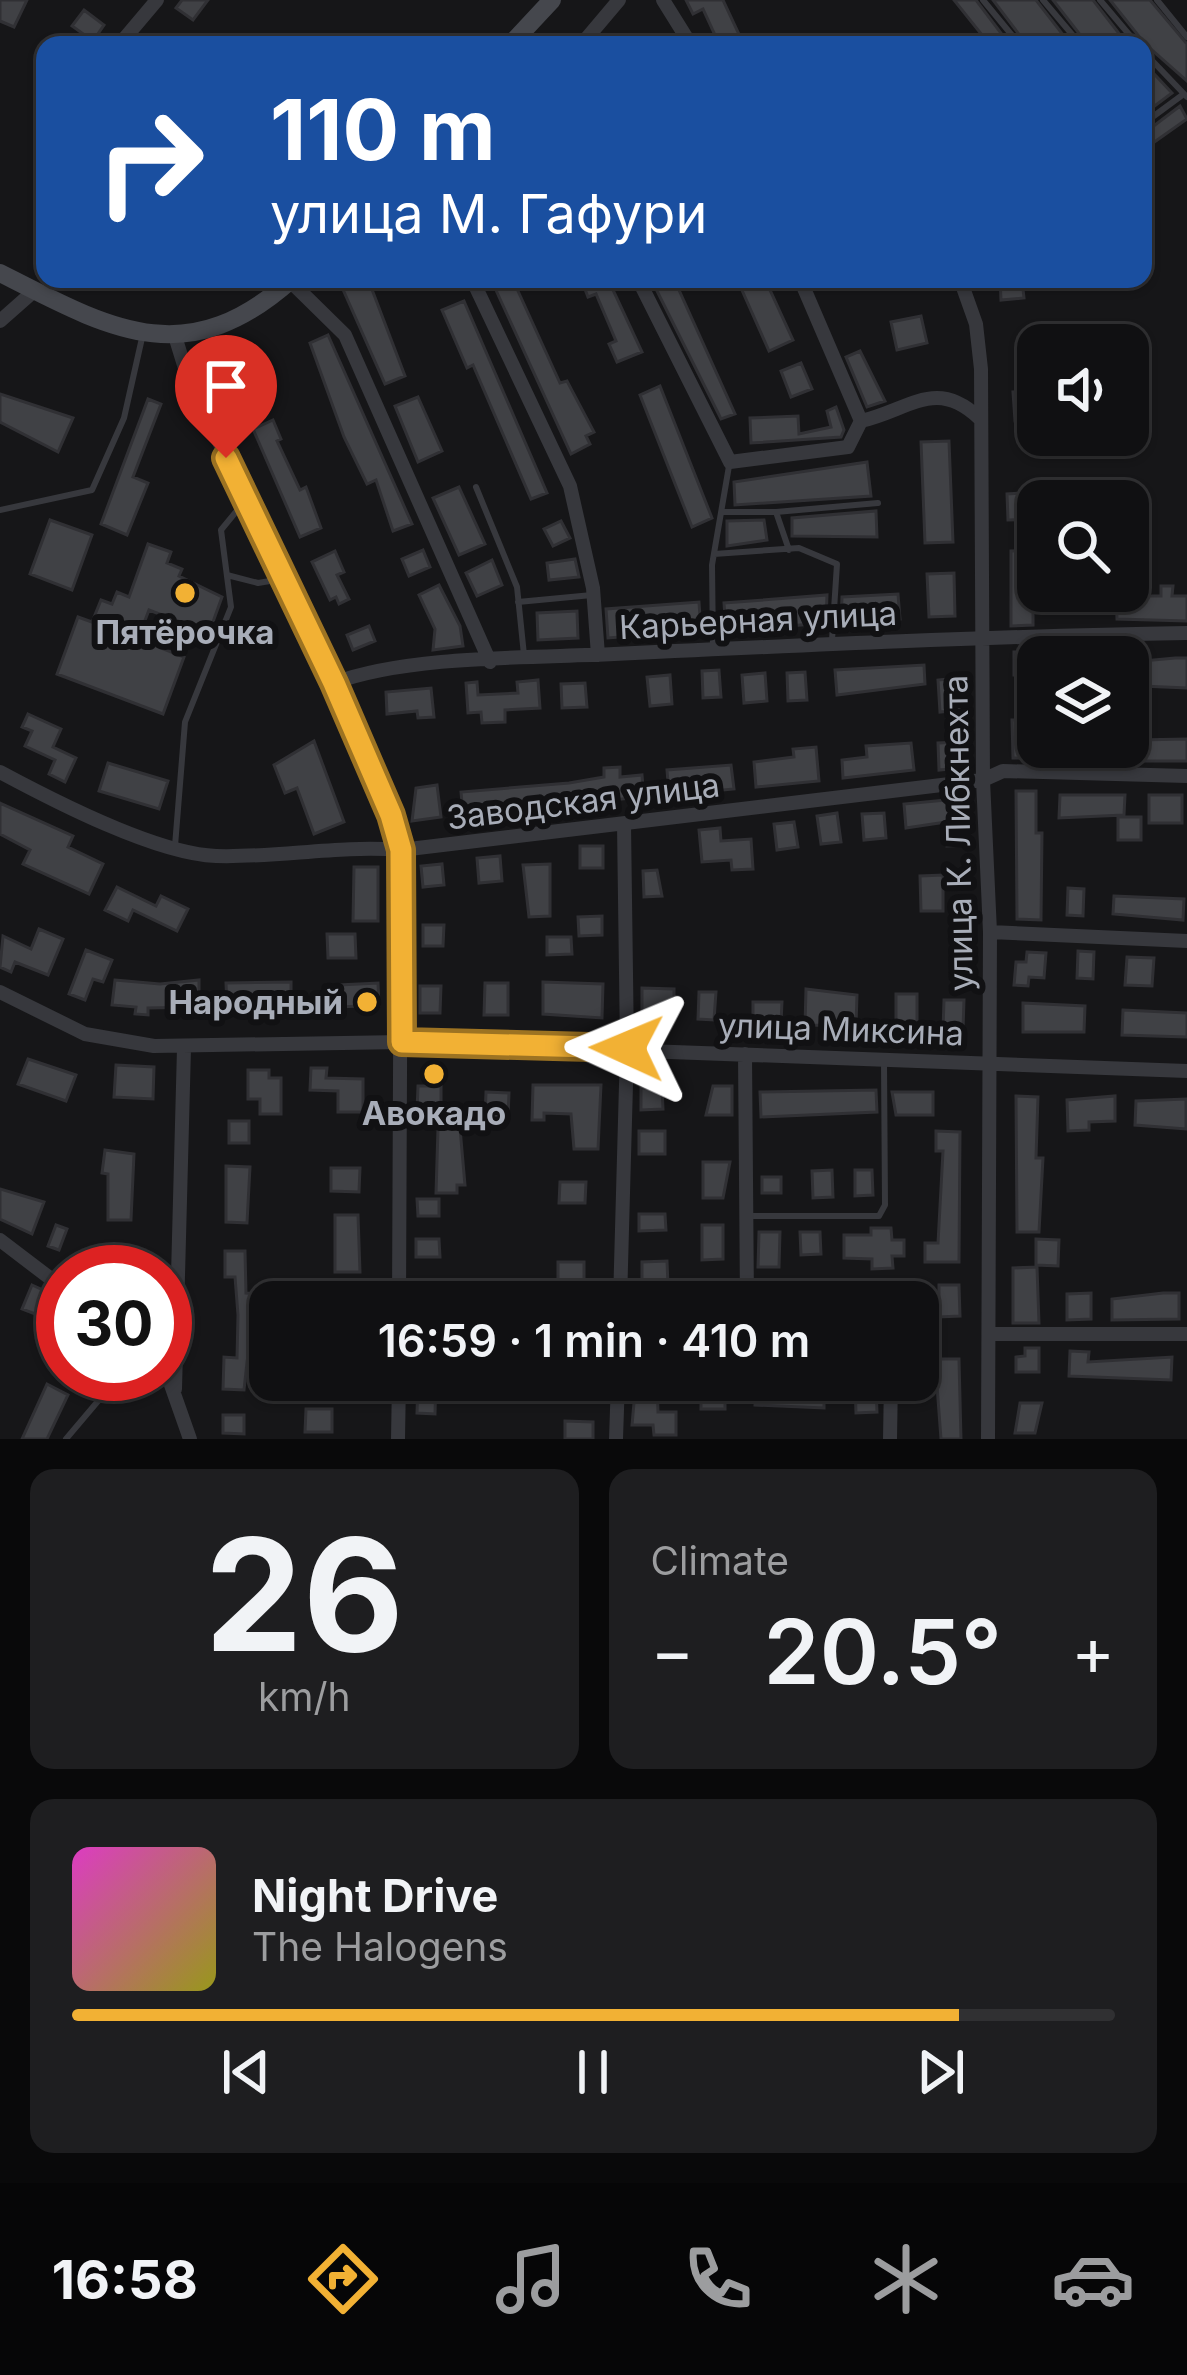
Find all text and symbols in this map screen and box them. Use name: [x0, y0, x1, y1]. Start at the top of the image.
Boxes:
text: 110 m: [270, 79, 496, 180]
icon: right: [72, 84, 228, 240]
text: улица М. Гафури: [270, 181, 707, 246]
map controls: [1017, 324, 1149, 768]
button: sound: [1017, 324, 1149, 456]
pin: [175, 335, 277, 458]
icon: arrive: [193, 353, 259, 419]
button: search: [1017, 480, 1149, 612]
marker: Пятёрочка: [172, 580, 198, 606]
street label: Карьерная улица: [618, 593, 898, 647]
place label: Пятёрочка: [95, 612, 275, 652]
button: layers: [1017, 636, 1149, 768]
street label: улица К. Либкнехта: [935, 675, 981, 991]
street label: Заводская улица: [444, 764, 722, 838]
place label: Народный: [168, 982, 343, 1022]
position arrow: [564, 985, 690, 1111]
marker: Народный: [354, 989, 380, 1015]
street label: улица Миксина: [717, 1005, 965, 1053]
marker: Авокадо: [421, 1061, 447, 1087]
place label: Авокадо: [362, 1093, 506, 1133]
speed limit sign: 30: [36, 1245, 192, 1401]
text: 16:59 · 1 min · 410 m: [378, 1313, 810, 1368]
text: 26: [204, 1500, 404, 1689]
text: Climate: [651, 1537, 789, 1584]
text: 20.5°: [764, 1597, 1002, 1706]
text: −: [651, 1611, 694, 1691]
text: +: [1071, 1611, 1115, 1691]
text: km/h: [258, 1673, 351, 1720]
text: Night Drive: [252, 1868, 498, 1923]
text: The Halogens: [252, 1923, 508, 1970]
icon: previous: [213, 2039, 279, 2105]
icon: pause: [560, 2039, 626, 2105]
icon: next: [908, 2039, 974, 2105]
icon: directions: [301, 2237, 385, 2321]
icon: music: [489, 2237, 573, 2321]
icon: phone: [676, 2237, 760, 2321]
icon: climate: [864, 2237, 948, 2321]
icon: car: [1051, 2237, 1135, 2321]
text: 16:58: [52, 2247, 198, 2312]

